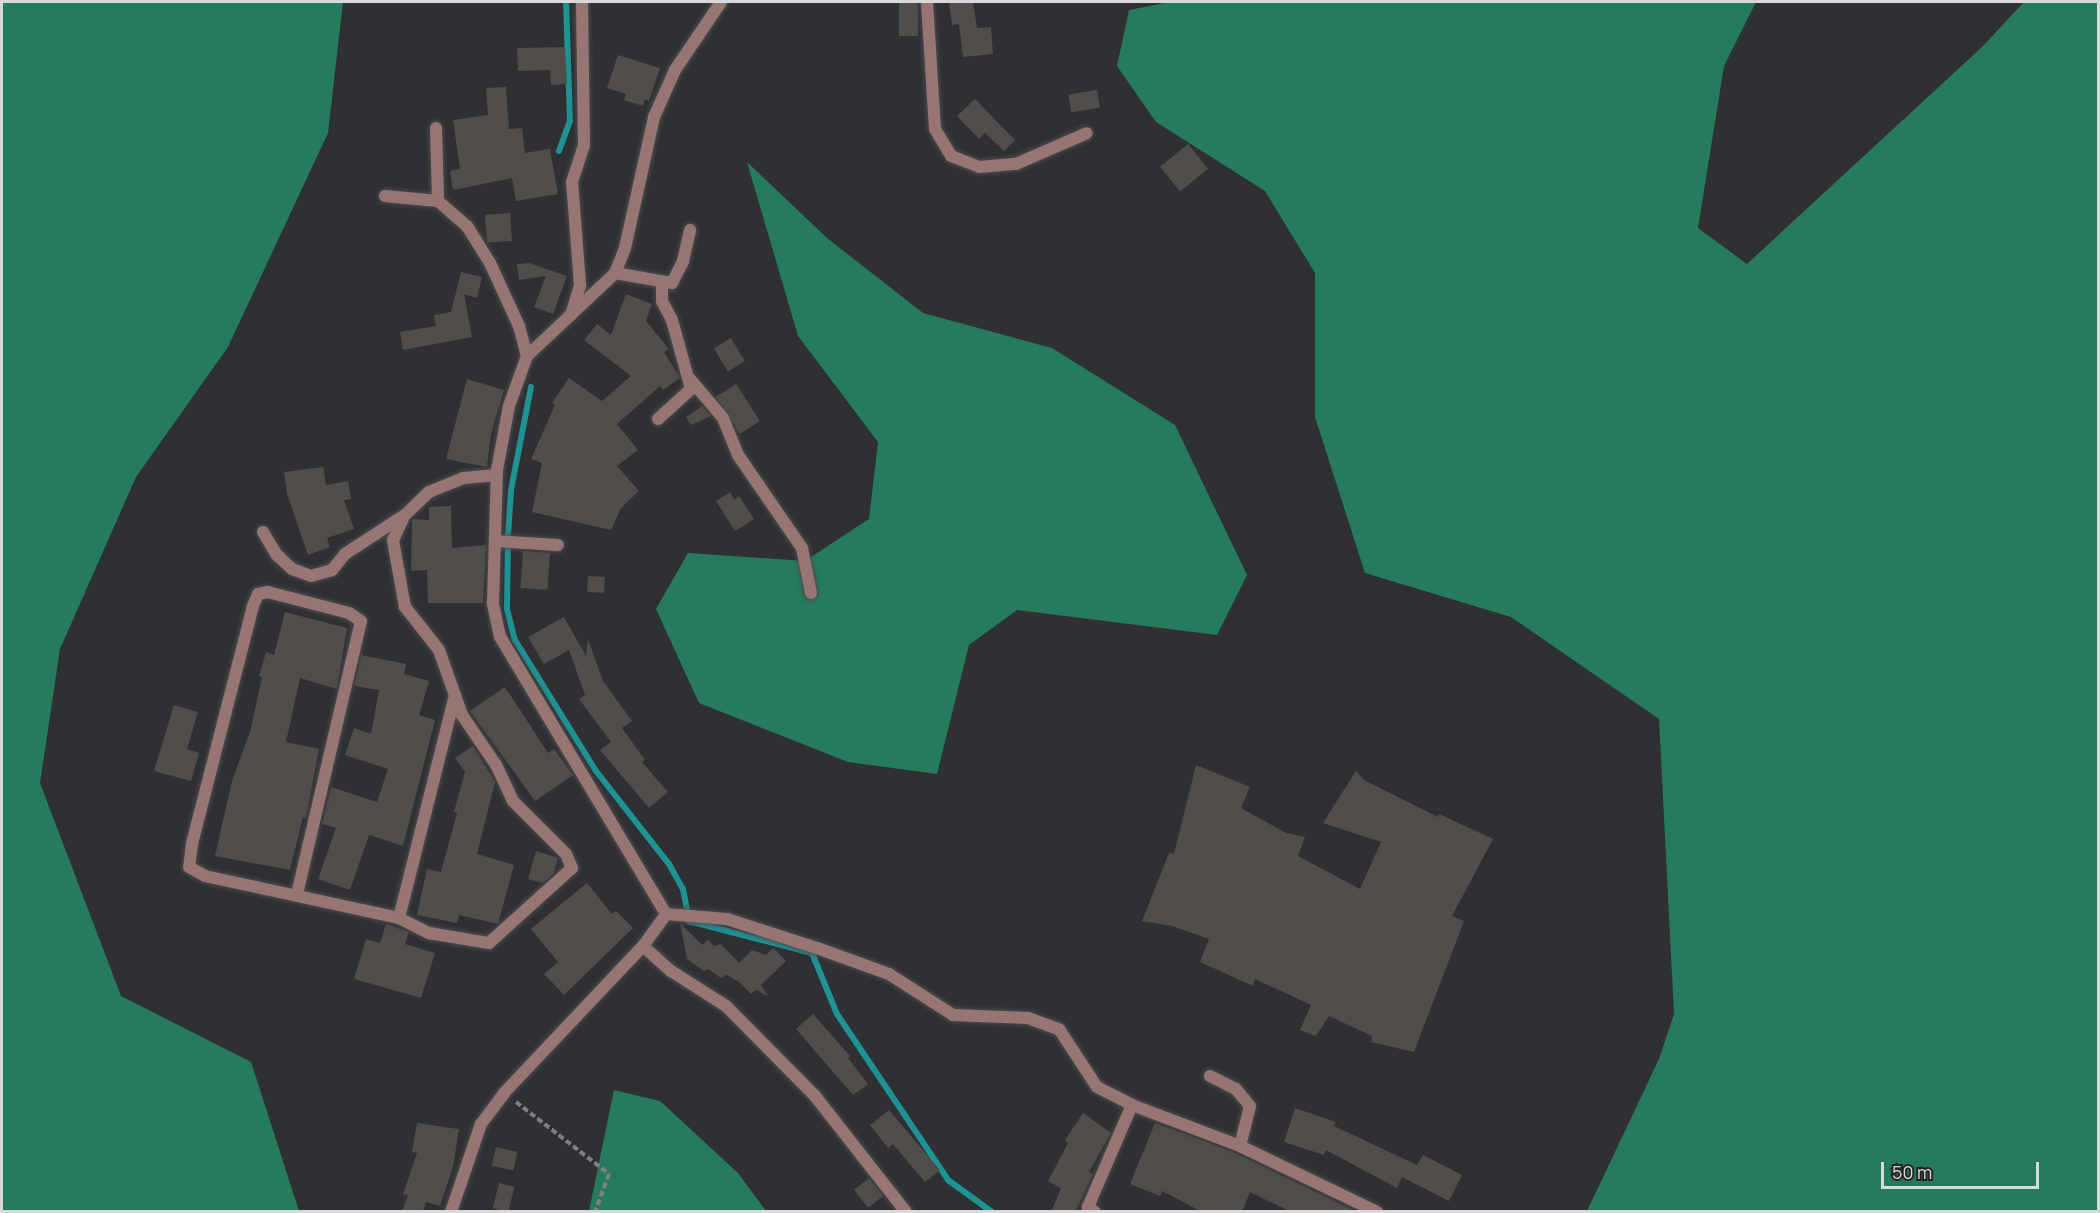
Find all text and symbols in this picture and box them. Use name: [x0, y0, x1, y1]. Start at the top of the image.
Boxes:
scale bar: [1884, 1150, 2042, 1188]
text: 50 m: [1892, 1160, 1932, 1184]

